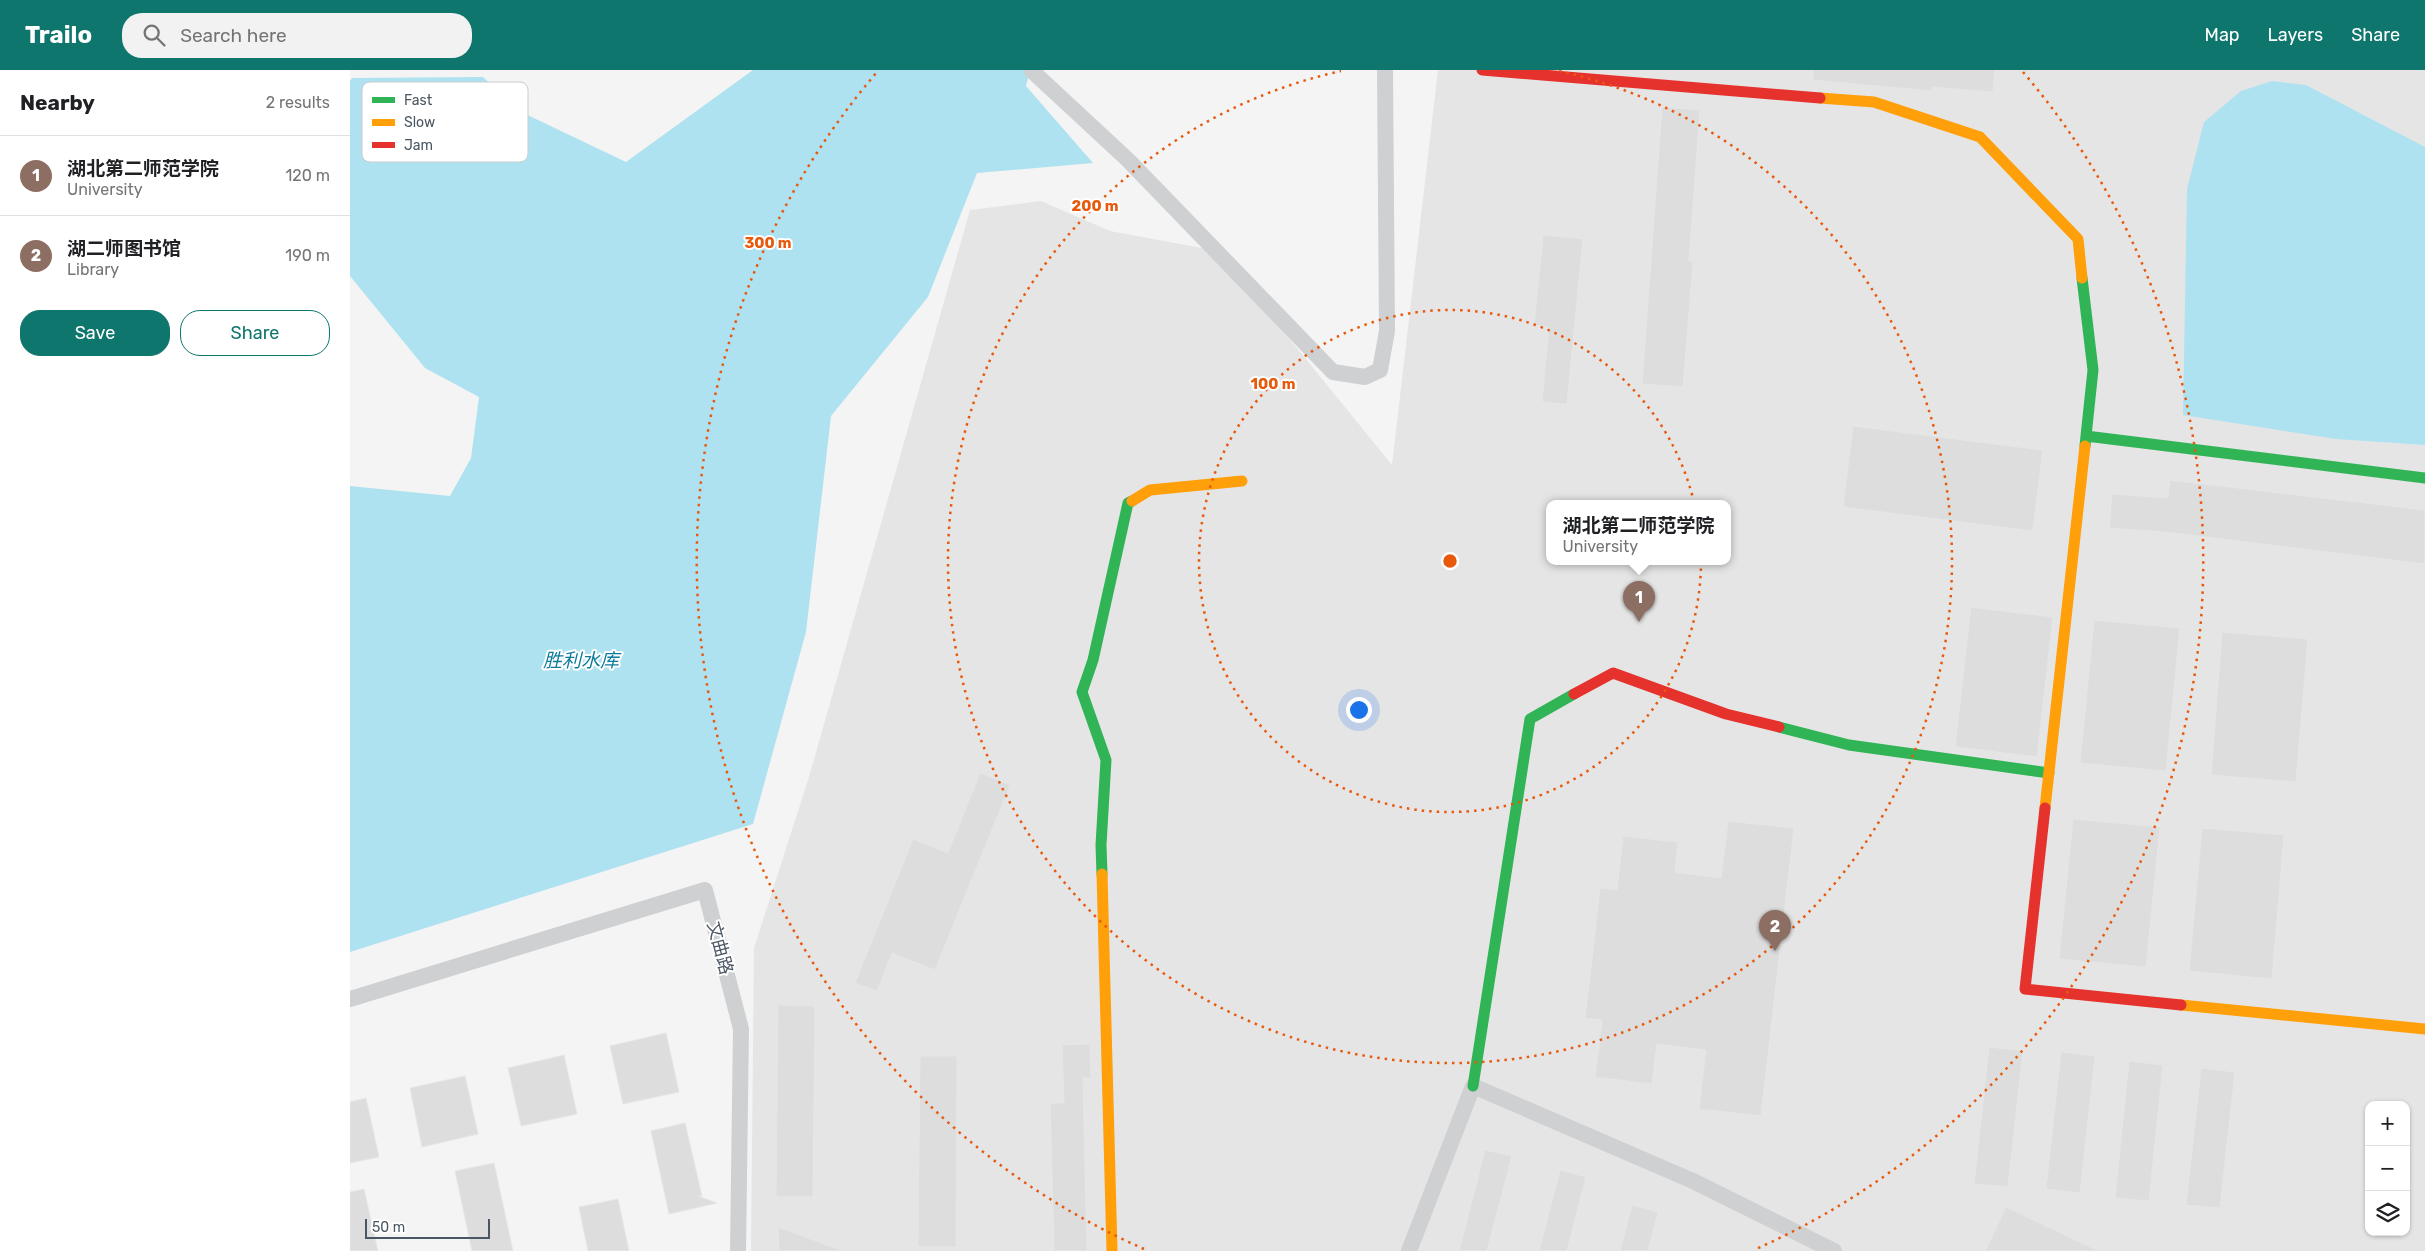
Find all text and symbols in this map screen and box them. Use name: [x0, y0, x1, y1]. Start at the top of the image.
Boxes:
search box: [122, 13, 472, 58]
text: Trailo: [25, 21, 92, 49]
icon: search: [140, 21, 168, 49]
text: Search here: [180, 24, 287, 47]
text: Map: [2205, 24, 2240, 46]
text: Layers: [2268, 24, 2323, 46]
text: Share: [2351, 24, 2400, 46]
legend: [362, 82, 528, 162]
text: Nearby: [20, 90, 95, 115]
text: Fast: [404, 92, 433, 109]
text: 2 results: [266, 93, 330, 112]
text: Slow: [404, 114, 435, 131]
text: Jam: [404, 137, 433, 154]
text: 湖北第二师范学院: [67, 157, 219, 180]
text: 1: [32, 166, 40, 185]
text: 120 m: [285, 166, 330, 185]
text: University: [67, 180, 143, 199]
text: 200 m: [1071, 197, 1119, 215]
text: 300 m: [744, 234, 792, 252]
text: 湖二师图书馆: [67, 237, 181, 260]
text: 2: [31, 246, 41, 265]
text: 190 m: [285, 246, 330, 265]
text: Library: [67, 260, 119, 279]
button: Save: [20, 310, 170, 356]
button: Share: [180, 310, 330, 356]
text: 100 m: [1251, 375, 1295, 393]
popup: [1546, 500, 1731, 565]
text: 湖北第二师范学院: [1562, 514, 1715, 537]
text: University: [1562, 537, 1638, 556]
centre of rings: [1441, 552, 1459, 570]
pin: 1: [1623, 581, 1655, 622]
water label: 胜利水库: [543, 649, 622, 672]
your location: [1346, 697, 1372, 723]
pin: 2: [1759, 910, 1791, 951]
street label: 文曲路: [702, 919, 738, 977]
map controls: [2365, 1101, 2410, 1236]
button: +: [2365, 1101, 2410, 1146]
button: −: [2365, 1146, 2410, 1191]
button: layers: [2365, 1191, 2410, 1236]
scale bar: [365, 1216, 490, 1239]
text: 50 m: [372, 1219, 405, 1236]

